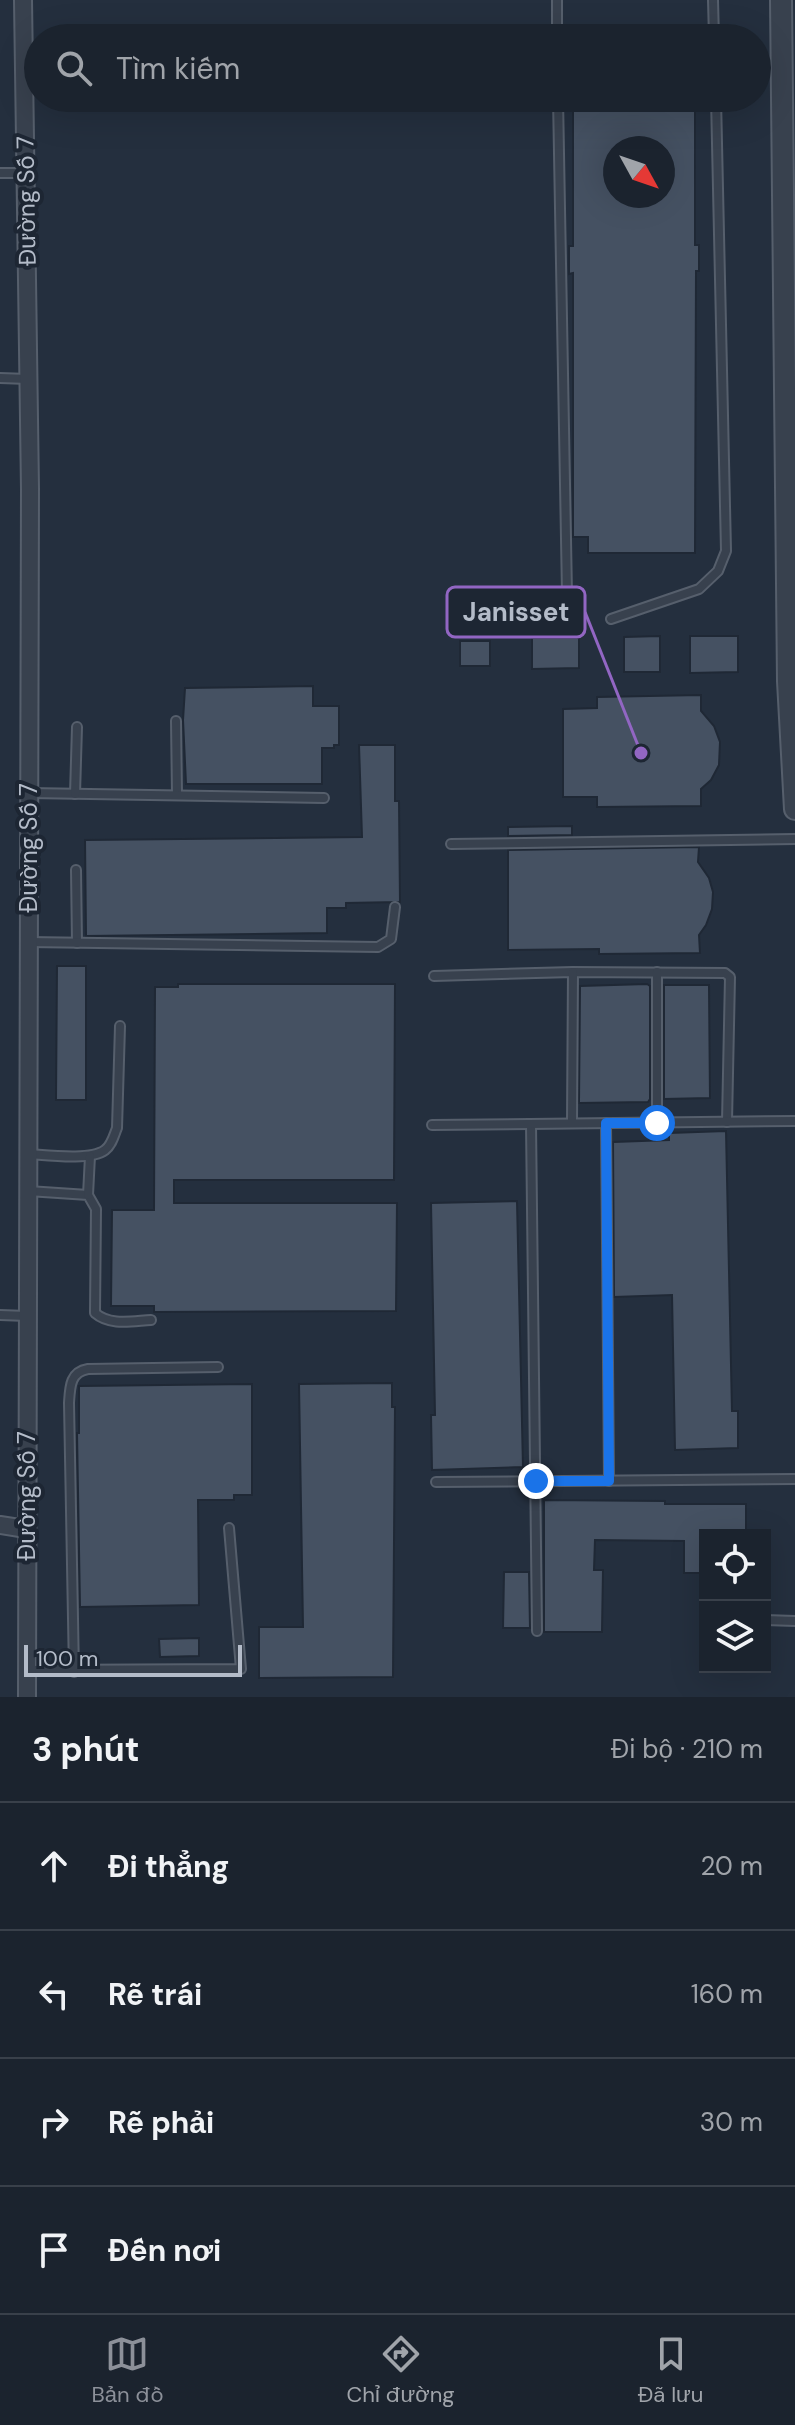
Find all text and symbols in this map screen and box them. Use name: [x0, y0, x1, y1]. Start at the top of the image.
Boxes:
search box: [24, 24, 771, 112]
icon: search: [52, 46, 96, 90]
text: Tìm kiếm: [116, 49, 240, 88]
street label: Đường Số 7: [9, 136, 43, 266]
north arrow: [603, 136, 675, 208]
callout: Janisset: [447, 587, 585, 637]
text: Janisset: [463, 595, 569, 629]
street label: Đường Số 7: [13, 783, 44, 913]
route start: [639, 1105, 675, 1141]
street label: Đường Số 7: [11, 1431, 42, 1561]
route end: [518, 1463, 554, 1499]
map controls: [699, 1529, 771, 1673]
button: locate: [699, 1529, 771, 1601]
button: layers: [699, 1601, 771, 1673]
scale bar: [24, 1641, 242, 1677]
text: 100 m: [36, 1644, 98, 1673]
text: 3 phút: [32, 1727, 139, 1772]
text: Đi bộ · 210 m: [611, 1732, 763, 1766]
icon: ahead: [32, 1844, 76, 1888]
text: Đi thẳng: [108, 1847, 229, 1886]
text: 20 m: [700, 1849, 763, 1883]
icon: left: [32, 1972, 76, 2016]
text: Rẽ trái: [108, 1975, 202, 2014]
text: 160 m: [691, 1977, 763, 2011]
icon: right: [32, 2100, 76, 2144]
text: Rẽ phải: [108, 2103, 214, 2142]
text: 30 m: [700, 2105, 763, 2139]
icon: arrive: [32, 2228, 76, 2272]
text: Đến nơi: [108, 2231, 221, 2270]
tab: Bản đồ: [92, 2332, 163, 2409]
tab: Chỉ đường: [347, 2332, 455, 2409]
tab: Đã lưu: [638, 2332, 703, 2409]

